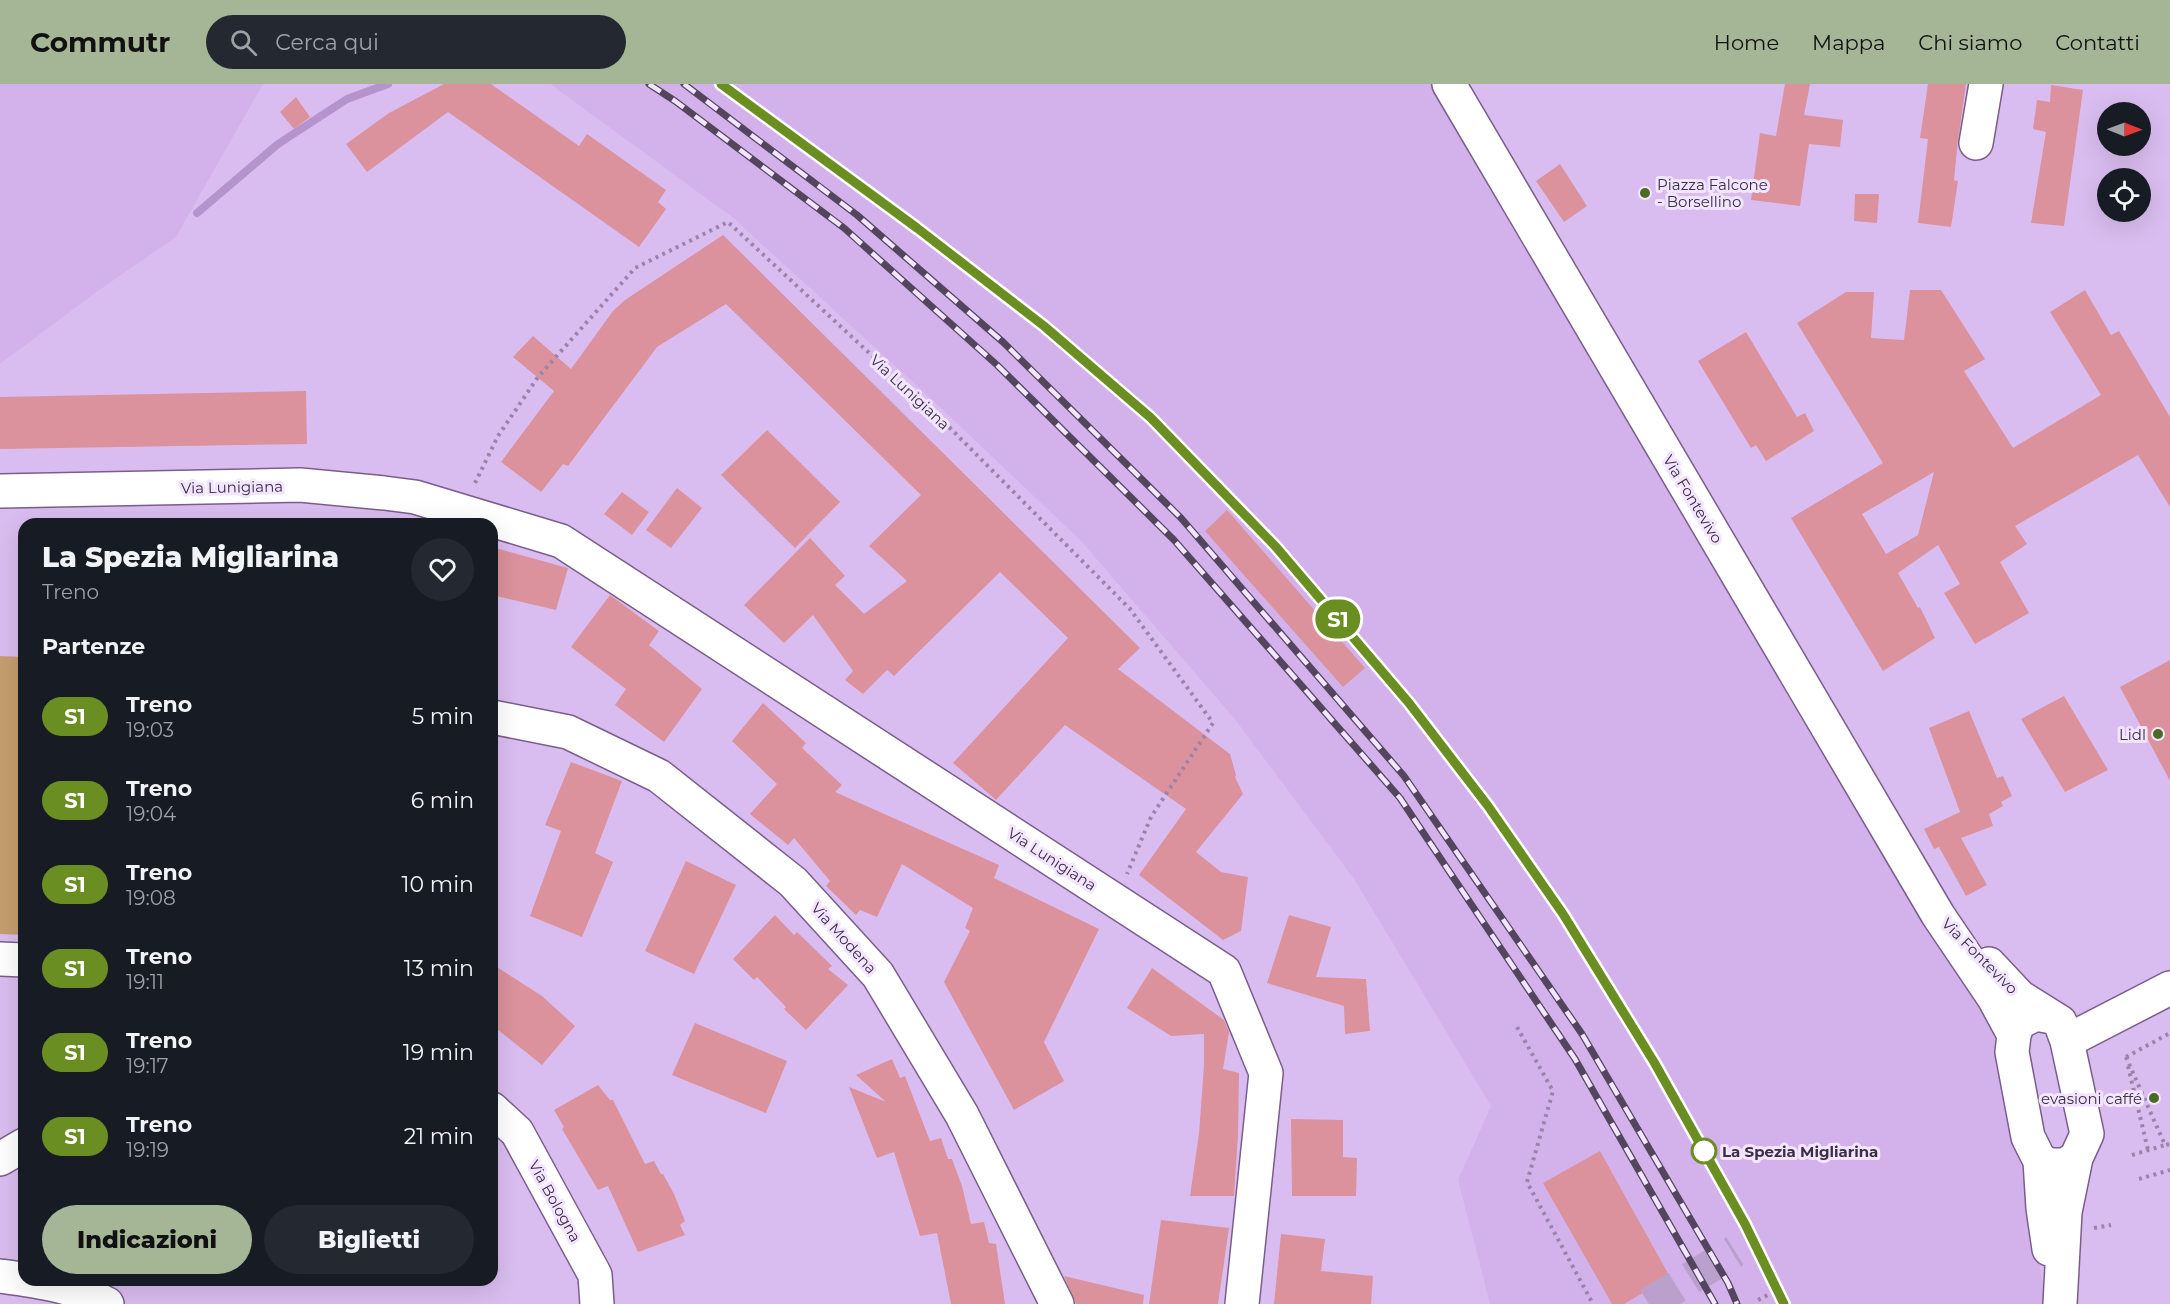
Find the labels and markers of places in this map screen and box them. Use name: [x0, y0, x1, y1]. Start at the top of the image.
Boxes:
place label: Piazza Falcone - Borsellino: [1657, 175, 1768, 211]
marker: Piazza Falcone - Borsellino: [1638, 186, 1652, 200]
place label: Lidl: [2119, 725, 2146, 744]
marker: Lidl: [2151, 727, 2165, 741]
place label: evasioni caffé: [2041, 1089, 2142, 1108]
marker: evasioni caffé: [2147, 1091, 2161, 1105]
marker: La Spezia Migliarina: [1691, 1138, 1717, 1164]
place label: La Spezia Migliarina: [1722, 1142, 1878, 1161]

